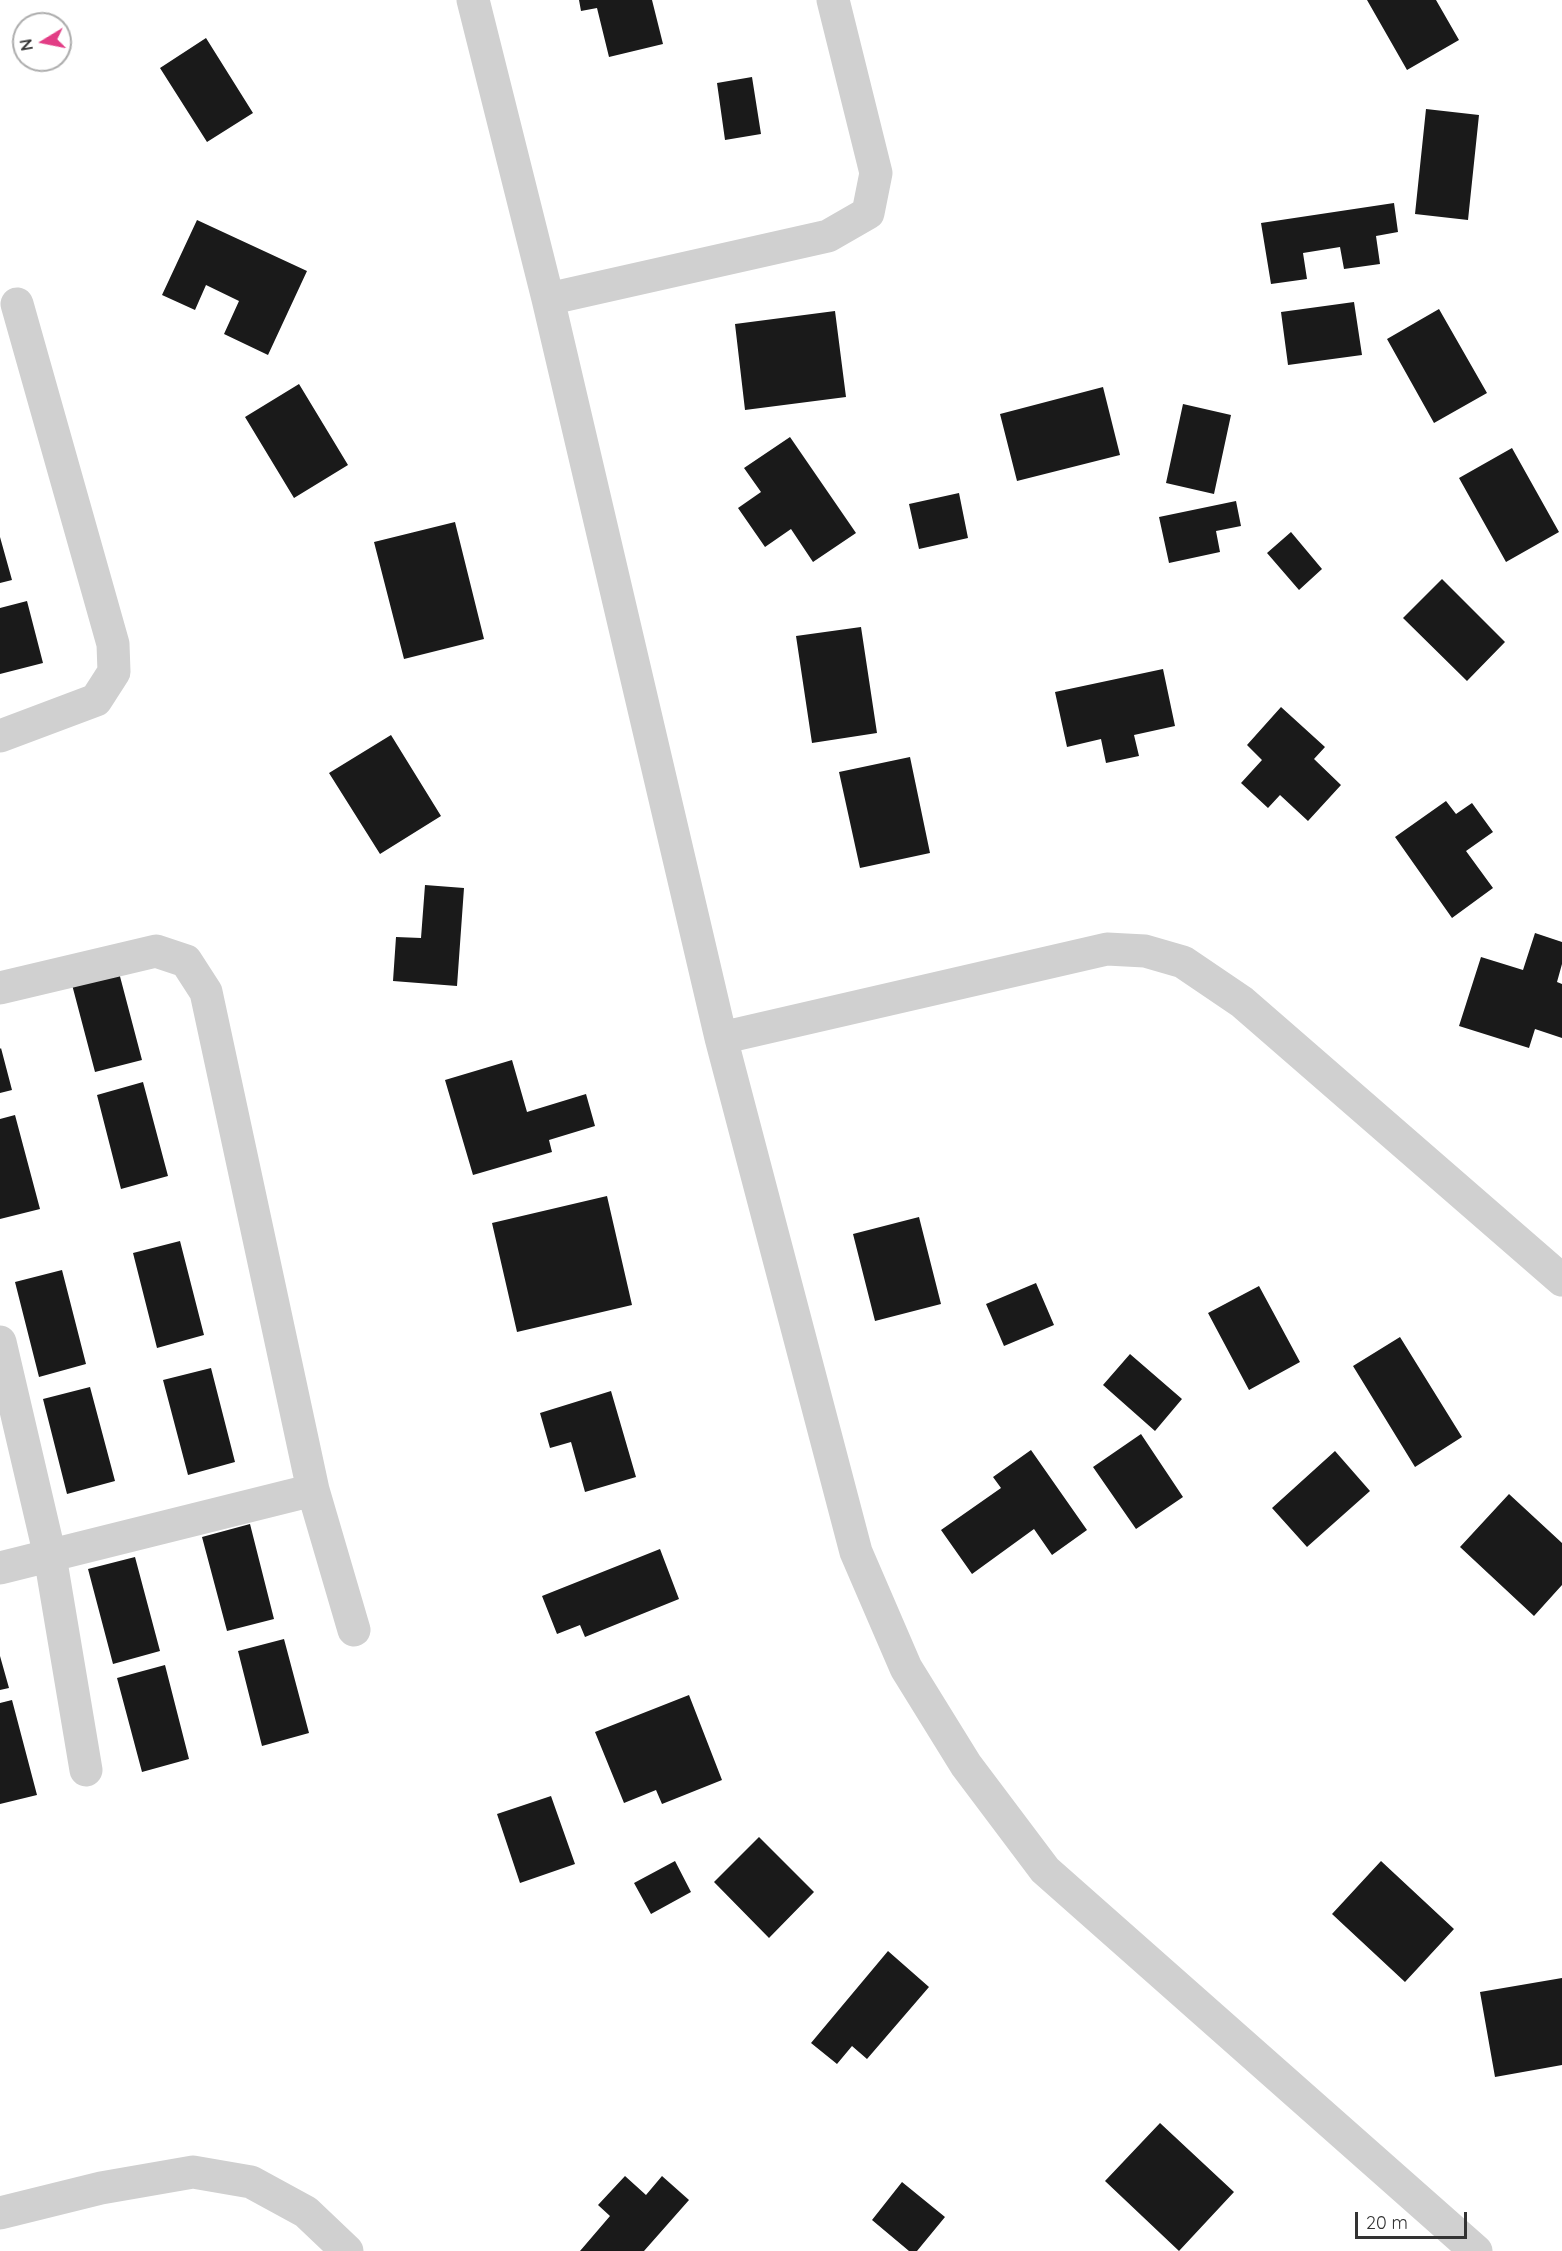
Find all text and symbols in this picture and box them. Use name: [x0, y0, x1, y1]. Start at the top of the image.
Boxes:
north arrow: [12, 12, 72, 72]
text: N: [15, 37, 37, 52]
scale bar: [1358, 2200, 1470, 2238]
text: 20 m: [1366, 2211, 1408, 2234]

